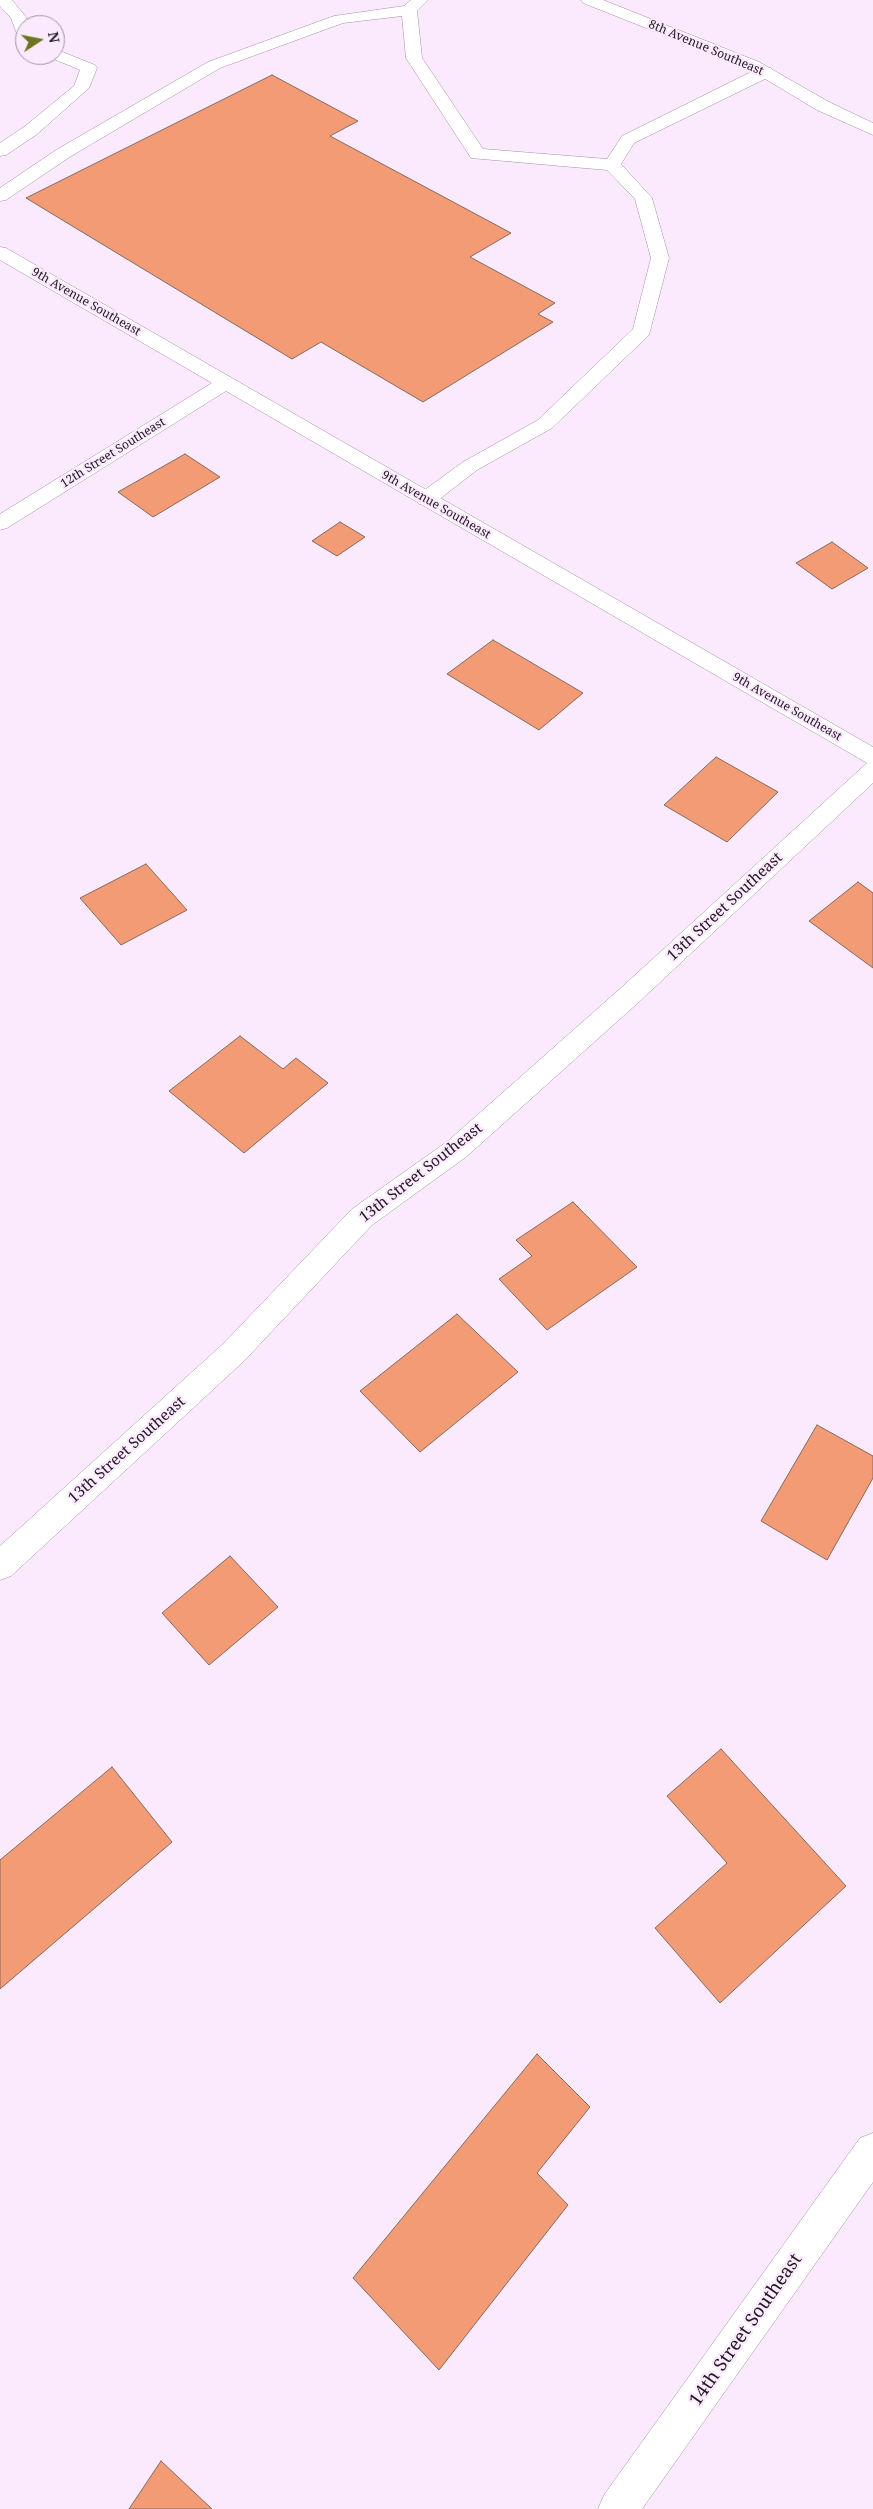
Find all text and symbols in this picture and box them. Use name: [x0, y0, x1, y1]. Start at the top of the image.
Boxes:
north arrow: [15, 15, 65, 65]
street label: 8th Avenue Southeast: [646, 17, 766, 79]
text: N: [44, 30, 65, 44]
street label: 9th Avenue Southeast: [29, 265, 143, 339]
street label: 12th Street Southeast: [58, 415, 168, 491]
street label: 9th Avenue Southeast: [379, 468, 493, 542]
street label: 9th Avenue Southeast: [730, 670, 844, 744]
street label: 13th Street Southeast: [664, 849, 786, 965]
street label: 13th Street Southeast: [356, 1119, 486, 1227]
street label: 13th Street Southeast: [65, 1393, 189, 1507]
street label: 14th Street Southeast: [685, 2250, 807, 2410]

